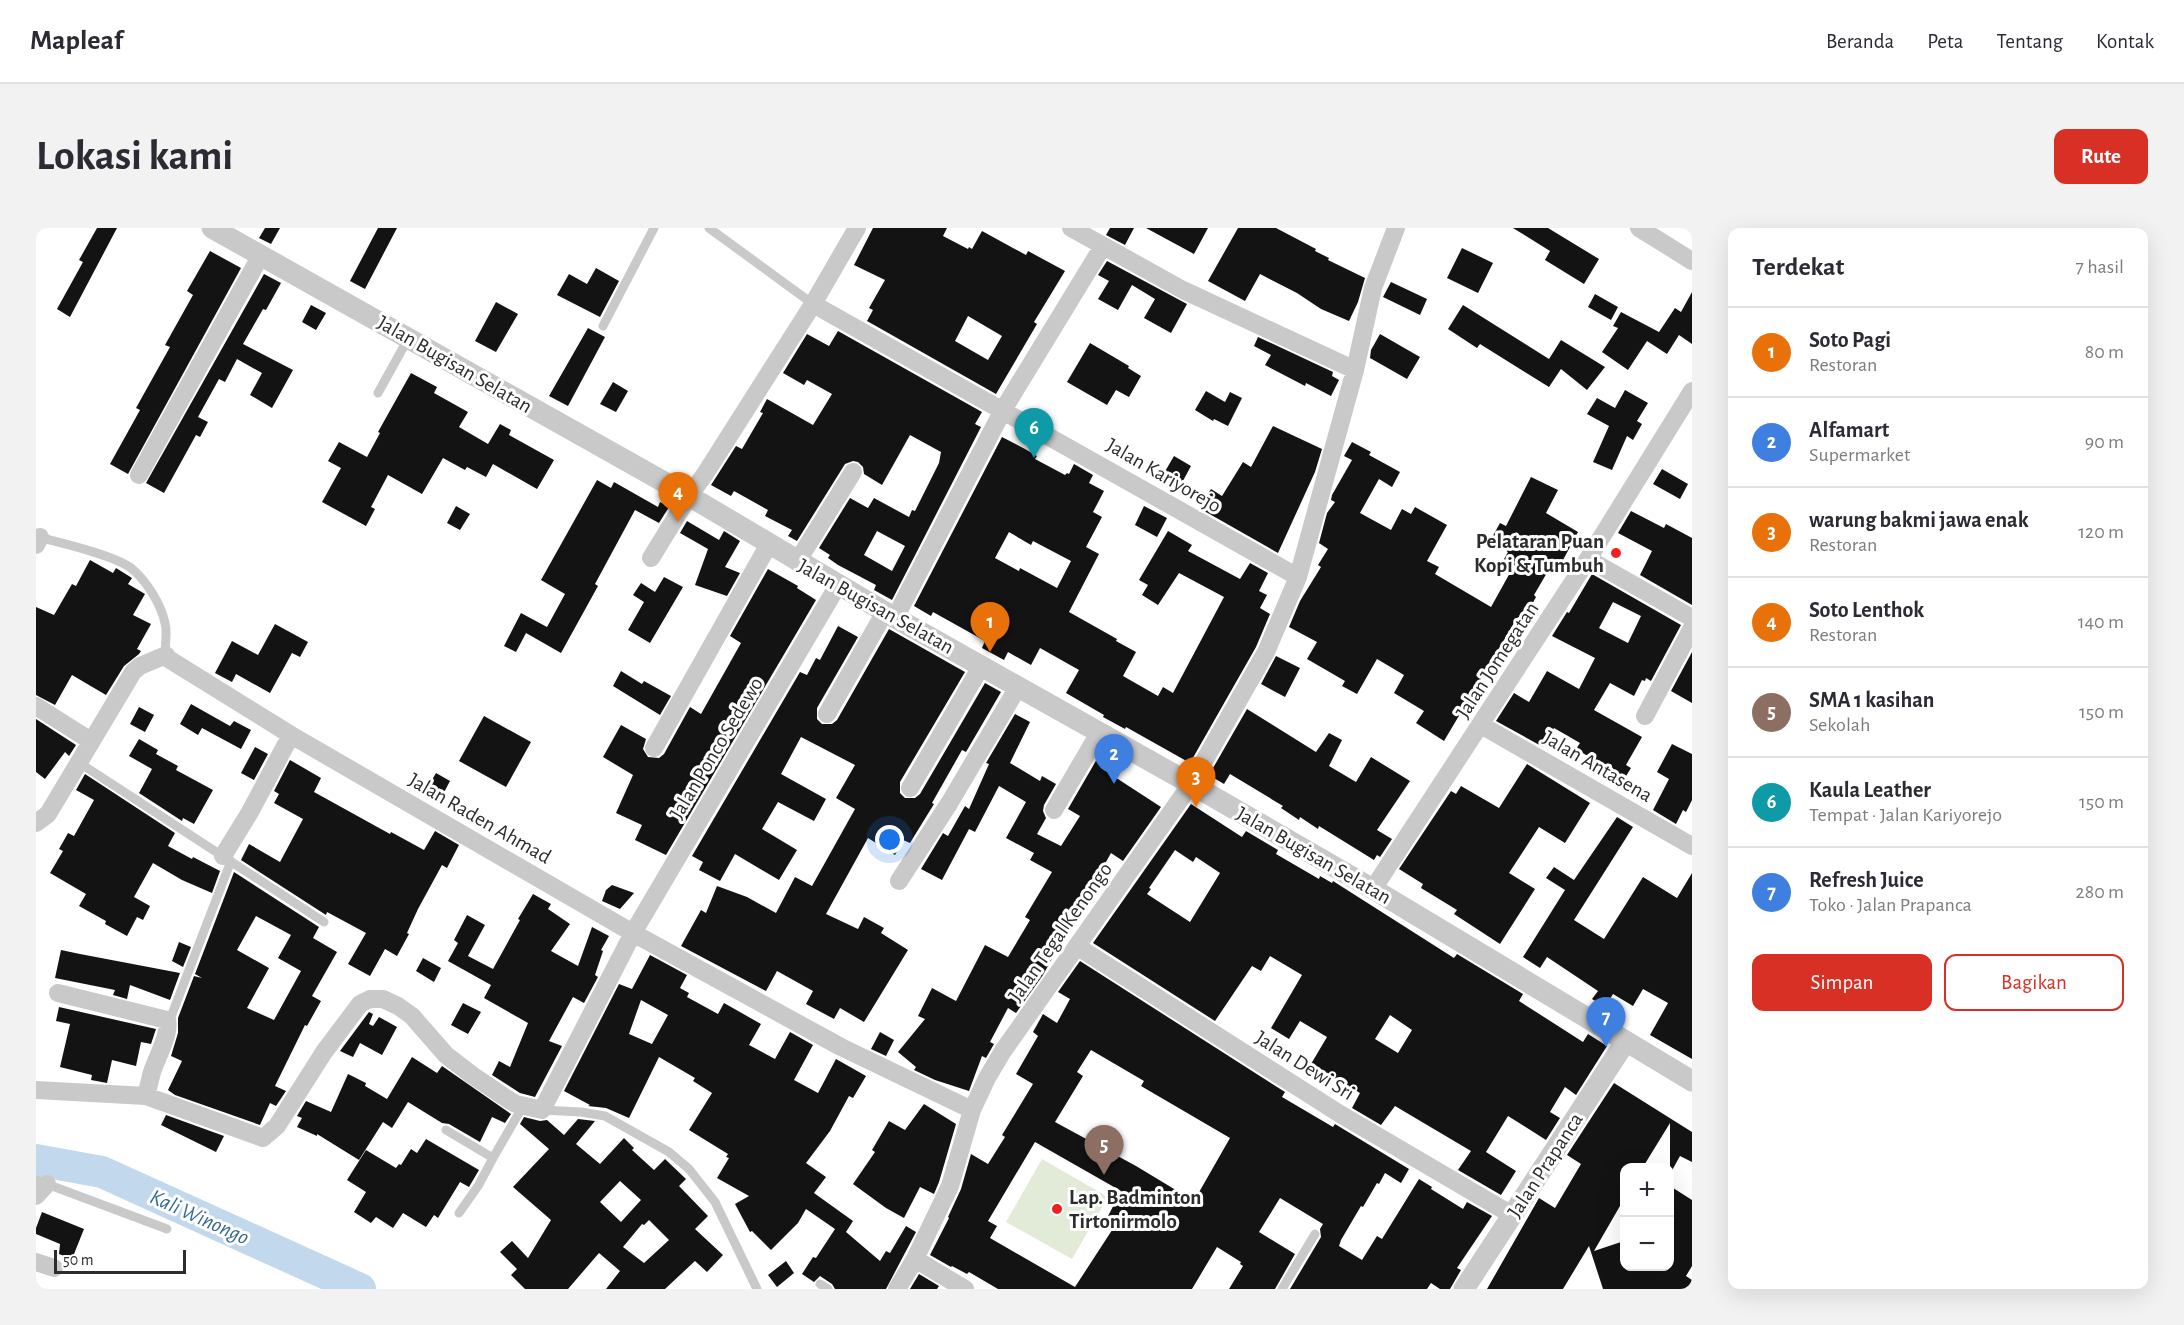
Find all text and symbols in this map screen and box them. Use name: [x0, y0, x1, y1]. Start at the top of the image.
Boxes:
text: Mapleaf: [30, 27, 123, 55]
text: Beranda: [1826, 31, 1894, 52]
text: Peta: [1927, 31, 1963, 52]
text: Tentang: [1996, 31, 2063, 52]
text: Kontak: [2096, 31, 2154, 52]
button: Rute: [2054, 129, 2148, 184]
text: Lokasi kami: [36, 135, 233, 177]
text: Terdekat: [1752, 254, 1844, 280]
text: 7 hasil: [2076, 257, 2124, 277]
street label: Jalan Bugisan Selatan: [374, 312, 536, 417]
text: Soto Pagi: [1809, 329, 1891, 351]
text: 1: [1768, 342, 1775, 362]
text: 80 m: [2085, 342, 2124, 362]
text: Restoran: [1809, 355, 1877, 375]
pin: 6: [1014, 408, 1054, 458]
text: Alfamart: [1809, 419, 1889, 441]
text: 2: [1767, 432, 1776, 452]
text: 90 m: [2085, 432, 2124, 452]
street label: Jalan Kariyorejo: [1103, 434, 1225, 517]
text: Supermarket: [1809, 445, 1910, 465]
pin: 4: [658, 472, 698, 522]
text: warung bakmi jawa enak: [1809, 509, 2029, 531]
text: 3: [1767, 522, 1776, 542]
text: 120 m: [2078, 522, 2124, 542]
place label: Pelataran Puan Kopi & Tumbuh: [1474, 531, 1604, 576]
text: Restoran: [1809, 535, 1877, 555]
marker: Pelataran Puan Kopi & Tumbuh: [1609, 546, 1623, 560]
street label: Jalan Bugisan Selatan: [794, 555, 957, 658]
street label: Jalan Jomegatan: [1452, 598, 1543, 722]
text: Soto Lenthok: [1809, 599, 1924, 621]
pin: 1: [970, 602, 1010, 652]
text: 4: [1766, 612, 1777, 632]
text: 140 m: [2078, 612, 2124, 632]
text: Restoran: [1809, 625, 1877, 645]
street label: Jalan Ponco Sedewo: [666, 674, 767, 823]
text: SMA 1 kasihan: [1809, 689, 1934, 711]
text: 5: [1767, 702, 1776, 722]
text: 150 m: [2079, 702, 2124, 722]
text: Sekolah: [1809, 715, 1870, 735]
street label: Jalan Antasena: [1540, 727, 1656, 806]
pin: 2: [1094, 734, 1134, 784]
pin: 3: [1176, 758, 1216, 807]
street label: Jalan Raden Ahmad: [405, 769, 555, 868]
text: Kaula Leather: [1809, 779, 1931, 801]
text: 6: [1767, 792, 1776, 812]
text: 150 m: [2079, 792, 2124, 812]
street label: Jalan Bugisan Selatan: [1233, 803, 1395, 908]
text: Tempat · Jalan Kariyorejo: [1809, 805, 2002, 825]
your location: [875, 825, 904, 854]
street label: Jalan Tegal Kenongo: [1005, 859, 1116, 1006]
text: Refresh Juice: [1809, 869, 1924, 891]
text: 7: [1767, 882, 1776, 902]
text: 280 m: [2076, 882, 2124, 902]
text: Toko · Jalan Prapanca: [1809, 895, 1972, 915]
button: Simpan: [1752, 954, 1932, 1011]
button: Bagikan: [1944, 954, 2124, 1011]
pin: 7: [1586, 998, 1626, 1047]
street label: Jalan Dewi Sri: [1252, 1027, 1358, 1104]
street label: Jalan Prapanca: [1504, 1109, 1587, 1221]
pin: 5: [1084, 1126, 1124, 1175]
map controls: [1620, 1163, 1674, 1271]
button: +: [1620, 1163, 1674, 1217]
water label: Kali Winongo: [147, 1185, 252, 1248]
place label: Lap. Badminton Tirtonirmolo: [1069, 1187, 1201, 1232]
marker: Lap. Badminton Tirtonirmolo: [1050, 1202, 1064, 1216]
button: −: [1620, 1217, 1674, 1271]
scale bar: [54, 1247, 186, 1274]
text: 50 m: [63, 1252, 94, 1268]

